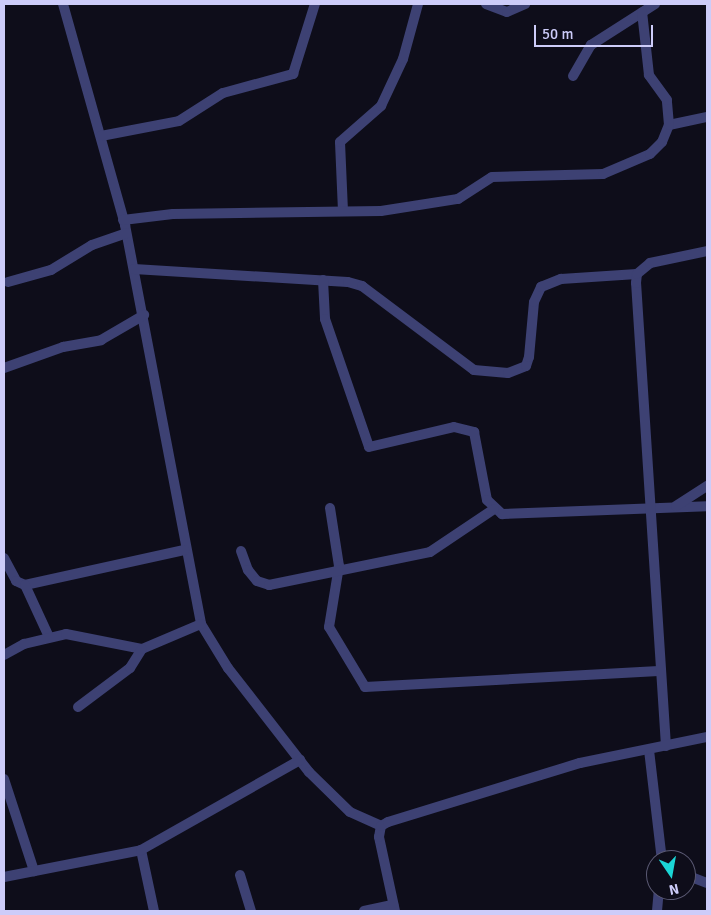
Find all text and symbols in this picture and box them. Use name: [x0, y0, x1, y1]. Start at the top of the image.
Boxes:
scale bar: [536, 15, 655, 47]
text: 50 m: [542, 25, 573, 43]
north arrow: [646, 850, 696, 900]
text: N: [667, 880, 681, 899]

